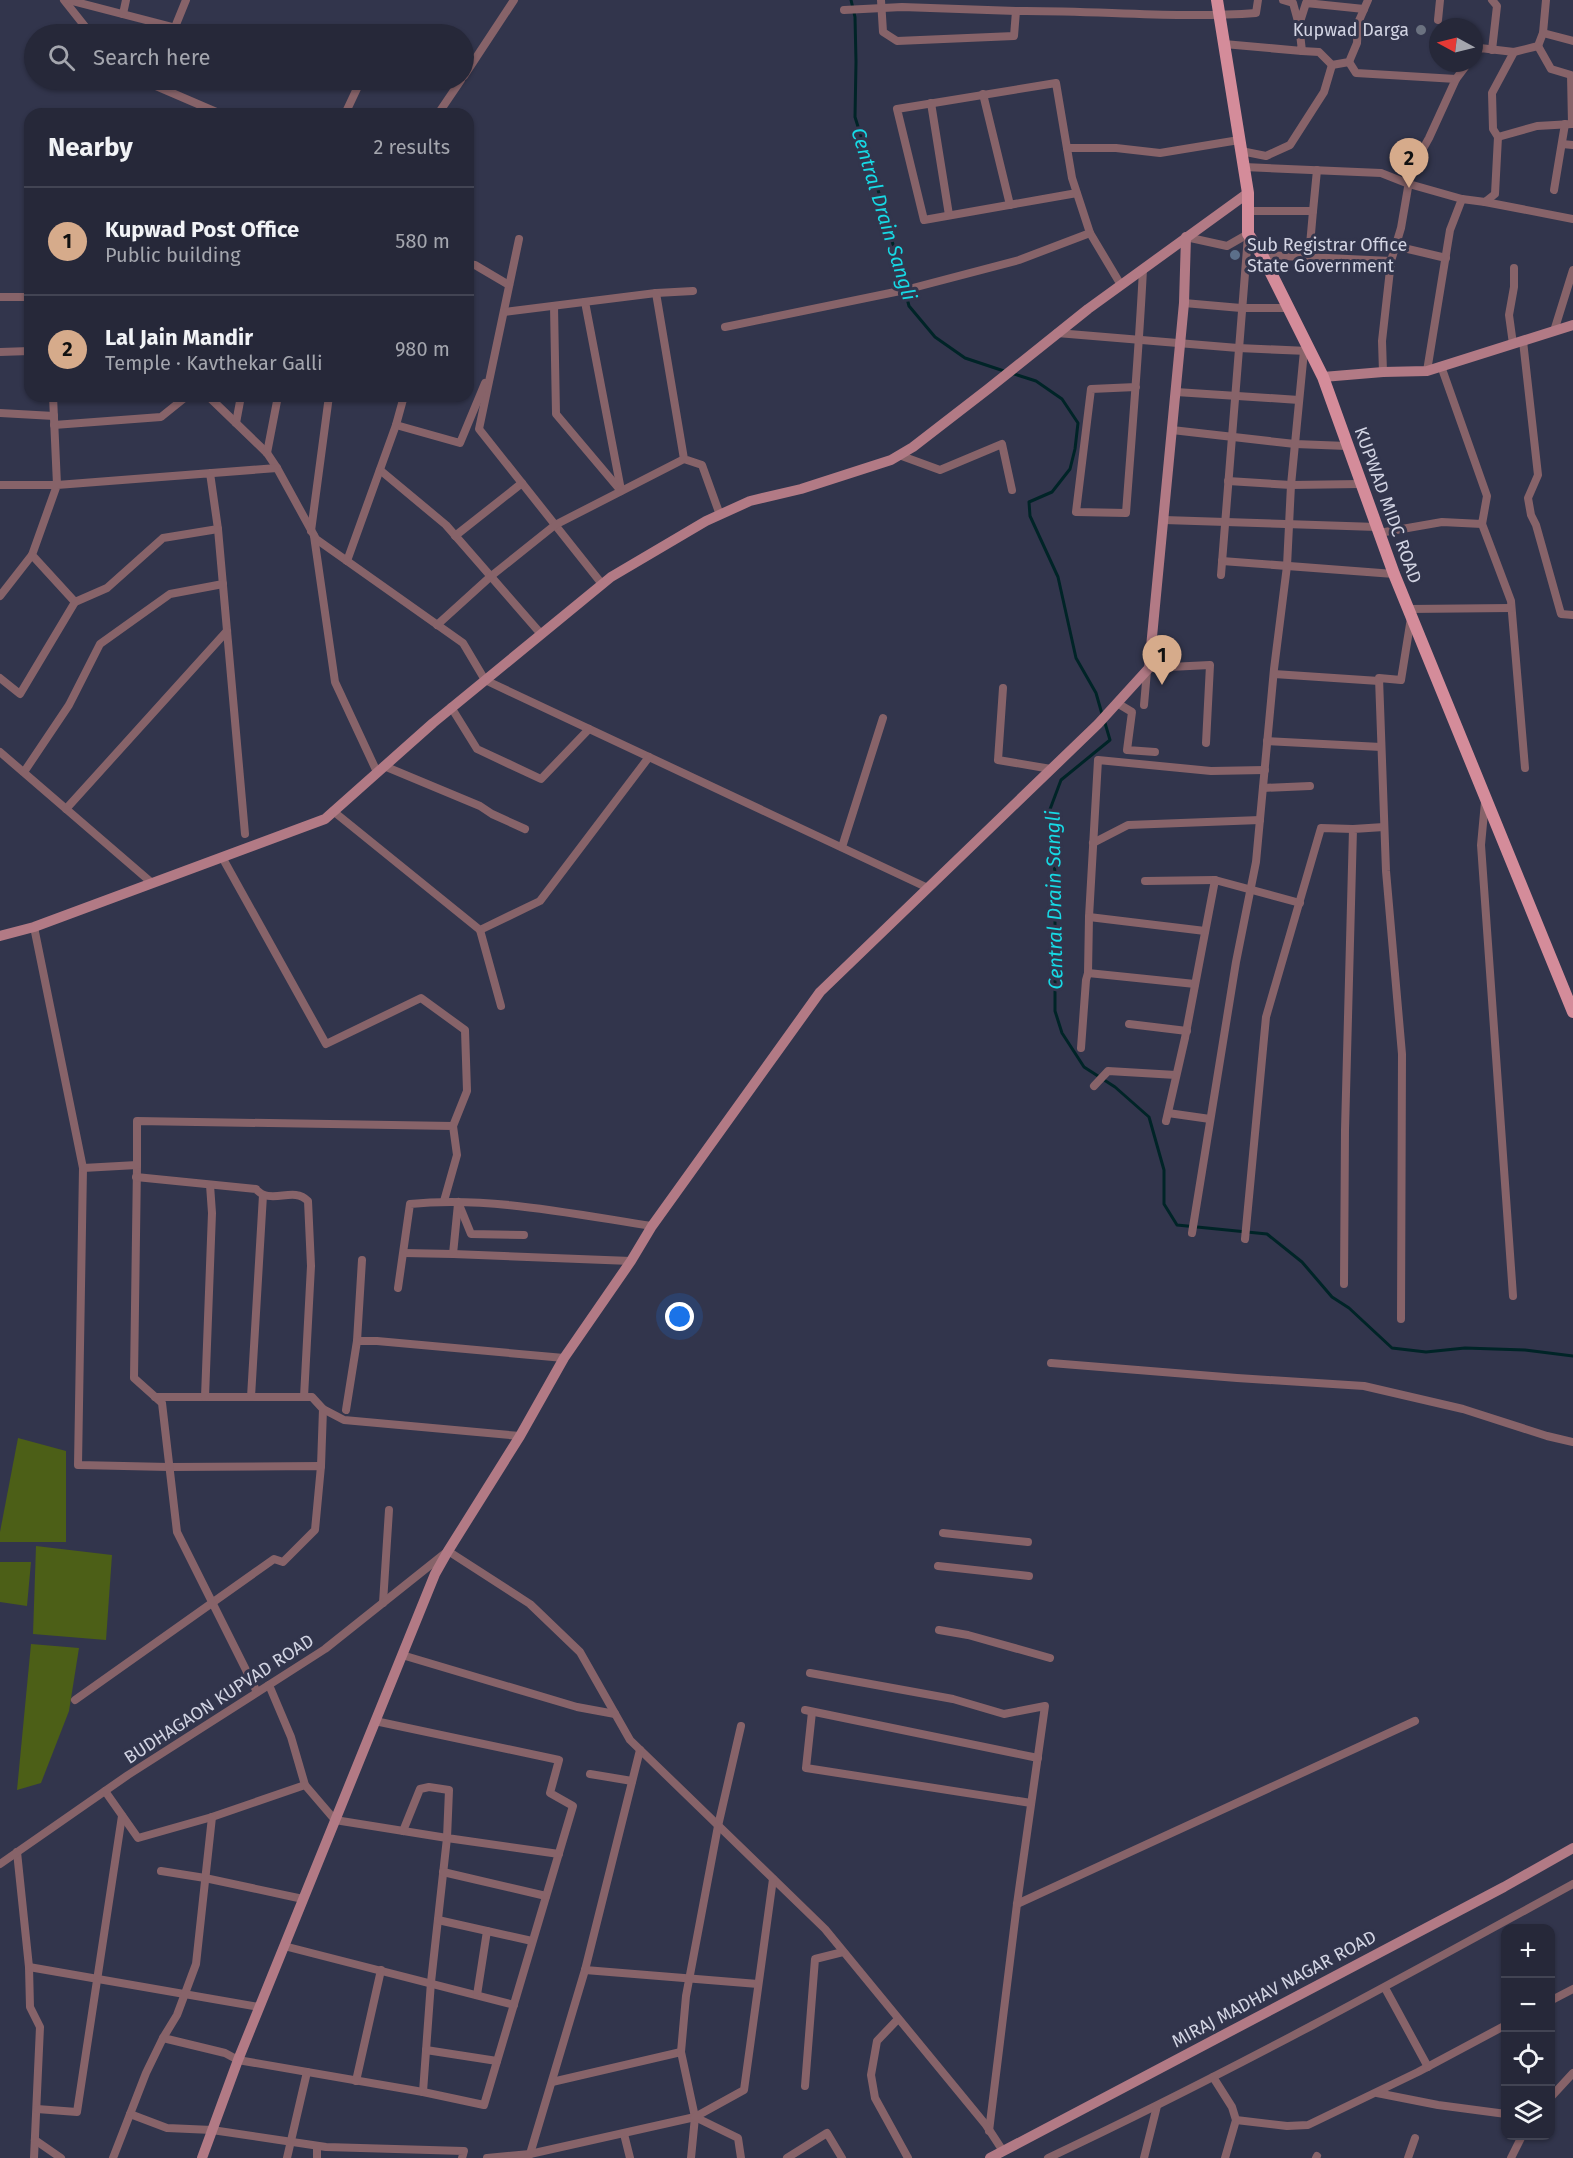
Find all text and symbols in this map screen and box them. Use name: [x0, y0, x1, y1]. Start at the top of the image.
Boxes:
north arrow: [1429, 18, 1483, 72]
place label: Kupwad Darga: [1293, 19, 1409, 41]
marker: Kupwad Darga: [1414, 23, 1428, 37]
search box: [24, 24, 474, 90]
icon: search: [45, 41, 78, 74]
text: Search here: [93, 44, 211, 71]
water label: Central Drain Sangli: [846, 125, 922, 304]
text: Nearby: [48, 132, 133, 163]
text: 2 results: [373, 135, 450, 159]
pin: 2: [1390, 138, 1428, 188]
text: Kupwad Post Office: [105, 216, 299, 243]
text: 1: [63, 229, 72, 253]
text: 580 m: [395, 229, 450, 253]
place label: Sub Registrar Office State Government: [1247, 234, 1407, 277]
text: Public building: [105, 243, 241, 267]
marker: Sub Registrar Office State Government: [1228, 248, 1242, 262]
text: Lal Jain Mandir: [105, 324, 253, 351]
text: 2: [62, 337, 73, 361]
text: 980 m: [395, 337, 450, 361]
text: Temple · Kavthekar Galli: [105, 351, 323, 375]
street label: KUPWAD MIDC ROAD: [1349, 424, 1427, 586]
pin: 1: [1142, 636, 1182, 685]
water label: Central Drain Sangli: [1040, 810, 1068, 990]
your location: [665, 1302, 694, 1331]
street label: BUDHAGAON KUPVAD ROAD: [120, 1629, 318, 1769]
map controls: [1501, 1924, 1555, 2140]
button: +: [1501, 1924, 1555, 1978]
street label: MIRAJ MADHAV NAGAR ROAD: [1168, 1926, 1380, 2052]
button: −: [1501, 1978, 1555, 2032]
button: locate: [1501, 2032, 1555, 2086]
button: layers: [1501, 2086, 1555, 2140]

